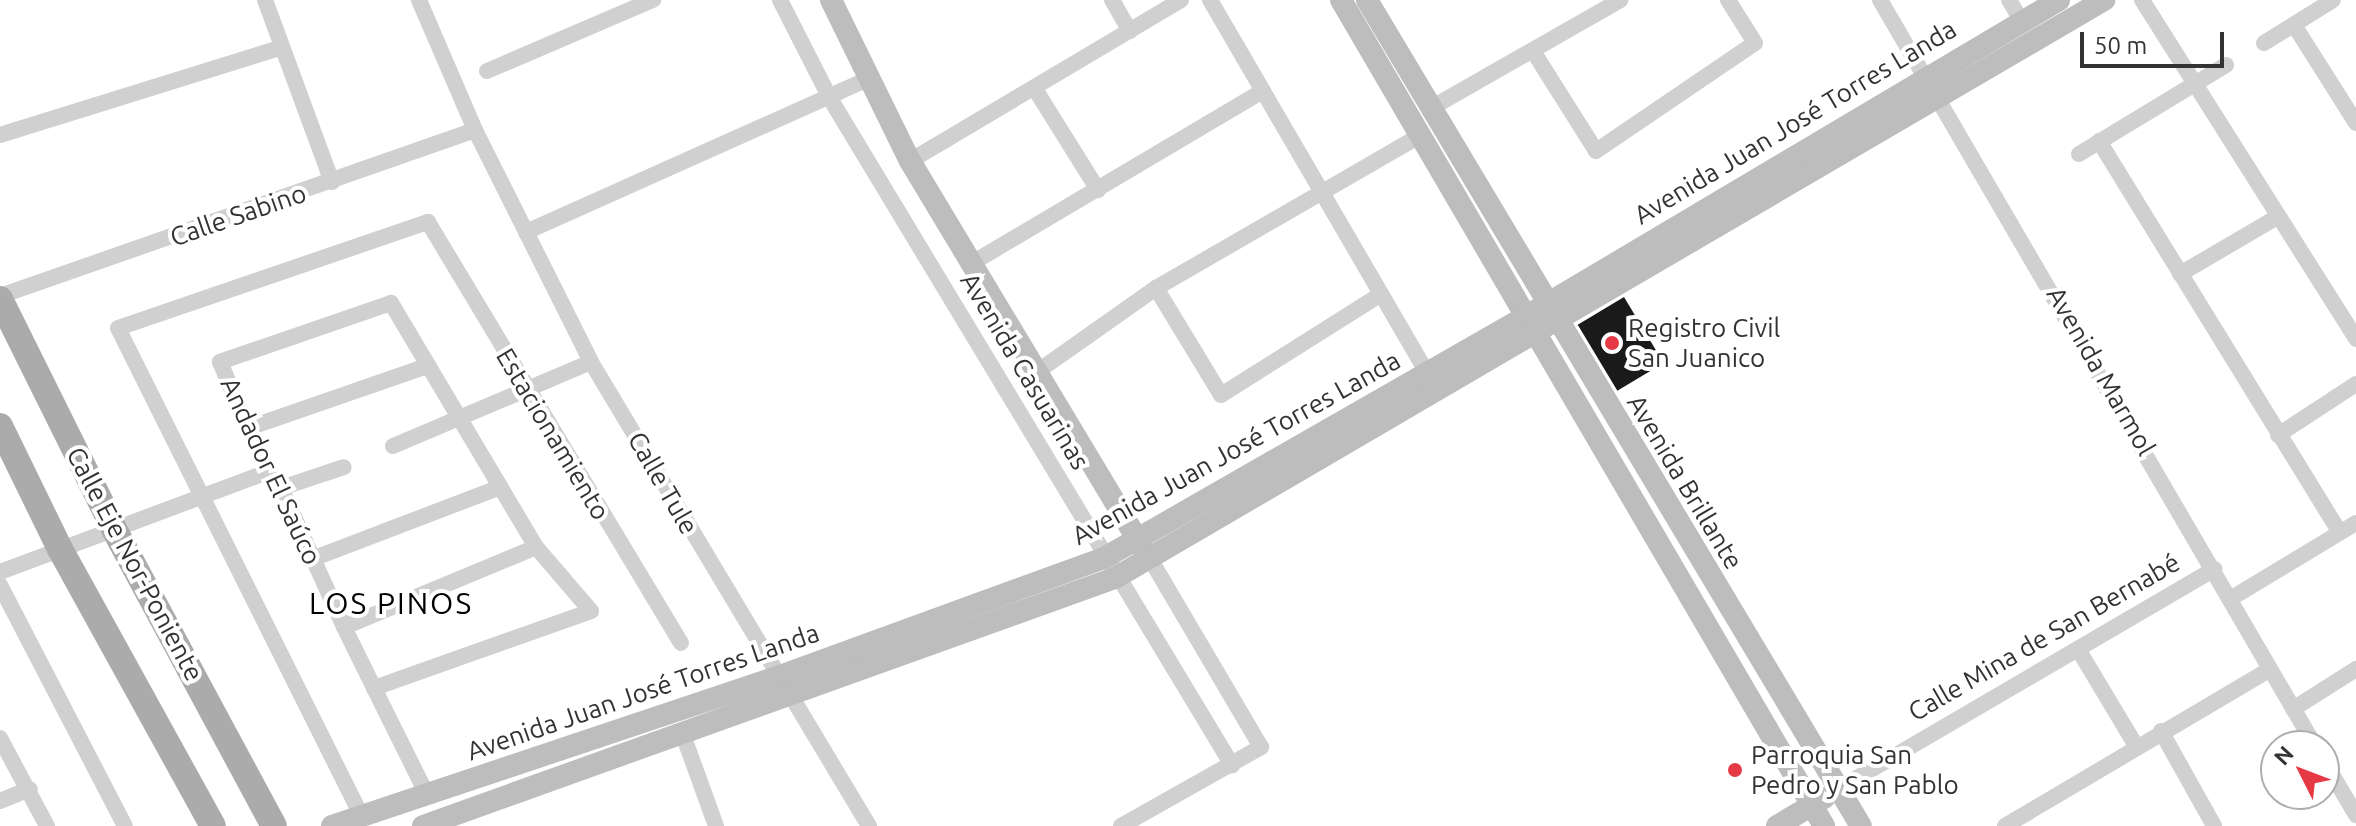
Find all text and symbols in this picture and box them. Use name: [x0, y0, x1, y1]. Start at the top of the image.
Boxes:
street label: Avenida Juan José Torres Landa: [1628, 13, 1962, 231]
scale bar: [2084, 16, 2228, 66]
text: 50 m: [2094, 32, 2147, 59]
street label: Calle Sabino: [166, 177, 310, 253]
street label: Avenida Casuarinas: [954, 267, 1096, 475]
street label: Avenida Marmol: [2040, 281, 2162, 461]
place label: Registro Civil San Juanico: [1628, 312, 1780, 374]
marker: Registro Civil San Juanico: [1603, 334, 1621, 352]
street label: Estacionamiento: [490, 343, 616, 525]
street label: Avenida Juan José Torres Landa: [1066, 345, 1406, 551]
street label: Andador El Saúco: [214, 372, 328, 570]
street label: Avenida Brillante: [1621, 389, 1749, 575]
street label: Calle Tule: [621, 426, 705, 540]
street label: Calle Eje Nor-Poniente: [60, 442, 210, 686]
street label: Calle Mina de San Bernabé: [1903, 546, 2185, 728]
district label: LOS PINOS: [309, 585, 473, 621]
street label: Avenida Juan José Torres Landa: [463, 617, 823, 767]
north arrow: [2260, 730, 2340, 810]
place label: Parroquia San Pedro y San Pablo: [1751, 739, 1959, 800]
text: N: [2268, 740, 2298, 769]
marker: Parroquia San Pedro y San Pablo: [1726, 761, 1744, 779]

